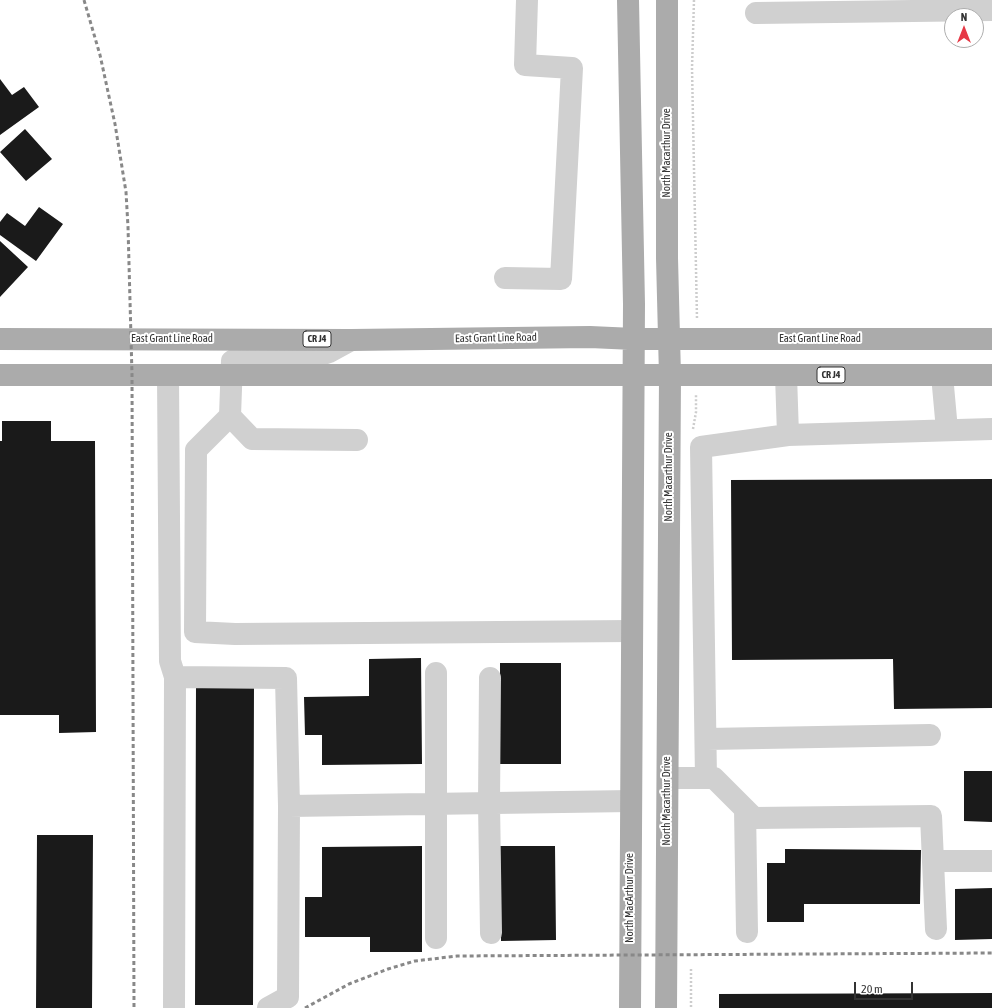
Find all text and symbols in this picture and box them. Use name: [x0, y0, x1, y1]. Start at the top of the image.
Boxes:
north arrow: [944, 8, 984, 48]
text: N: [961, 11, 967, 23]
street label: North Macarthur Drive: [660, 108, 674, 198]
road number: CR J4: [303, 331, 331, 347]
street label: East Grant Line Road: [455, 331, 537, 345]
street label: East Grant Line Road: [131, 332, 213, 346]
street label: East Grant Line Road: [779, 332, 861, 346]
road number: CR J4: [817, 367, 845, 383]
street label: North Macarthur Drive: [662, 432, 676, 522]
street label: North Macarthur Drive: [660, 756, 674, 846]
street label: North MacArthur Drive: [623, 853, 637, 943]
scale bar: [856, 974, 915, 1000]
text: 20 m: [861, 982, 883, 996]

